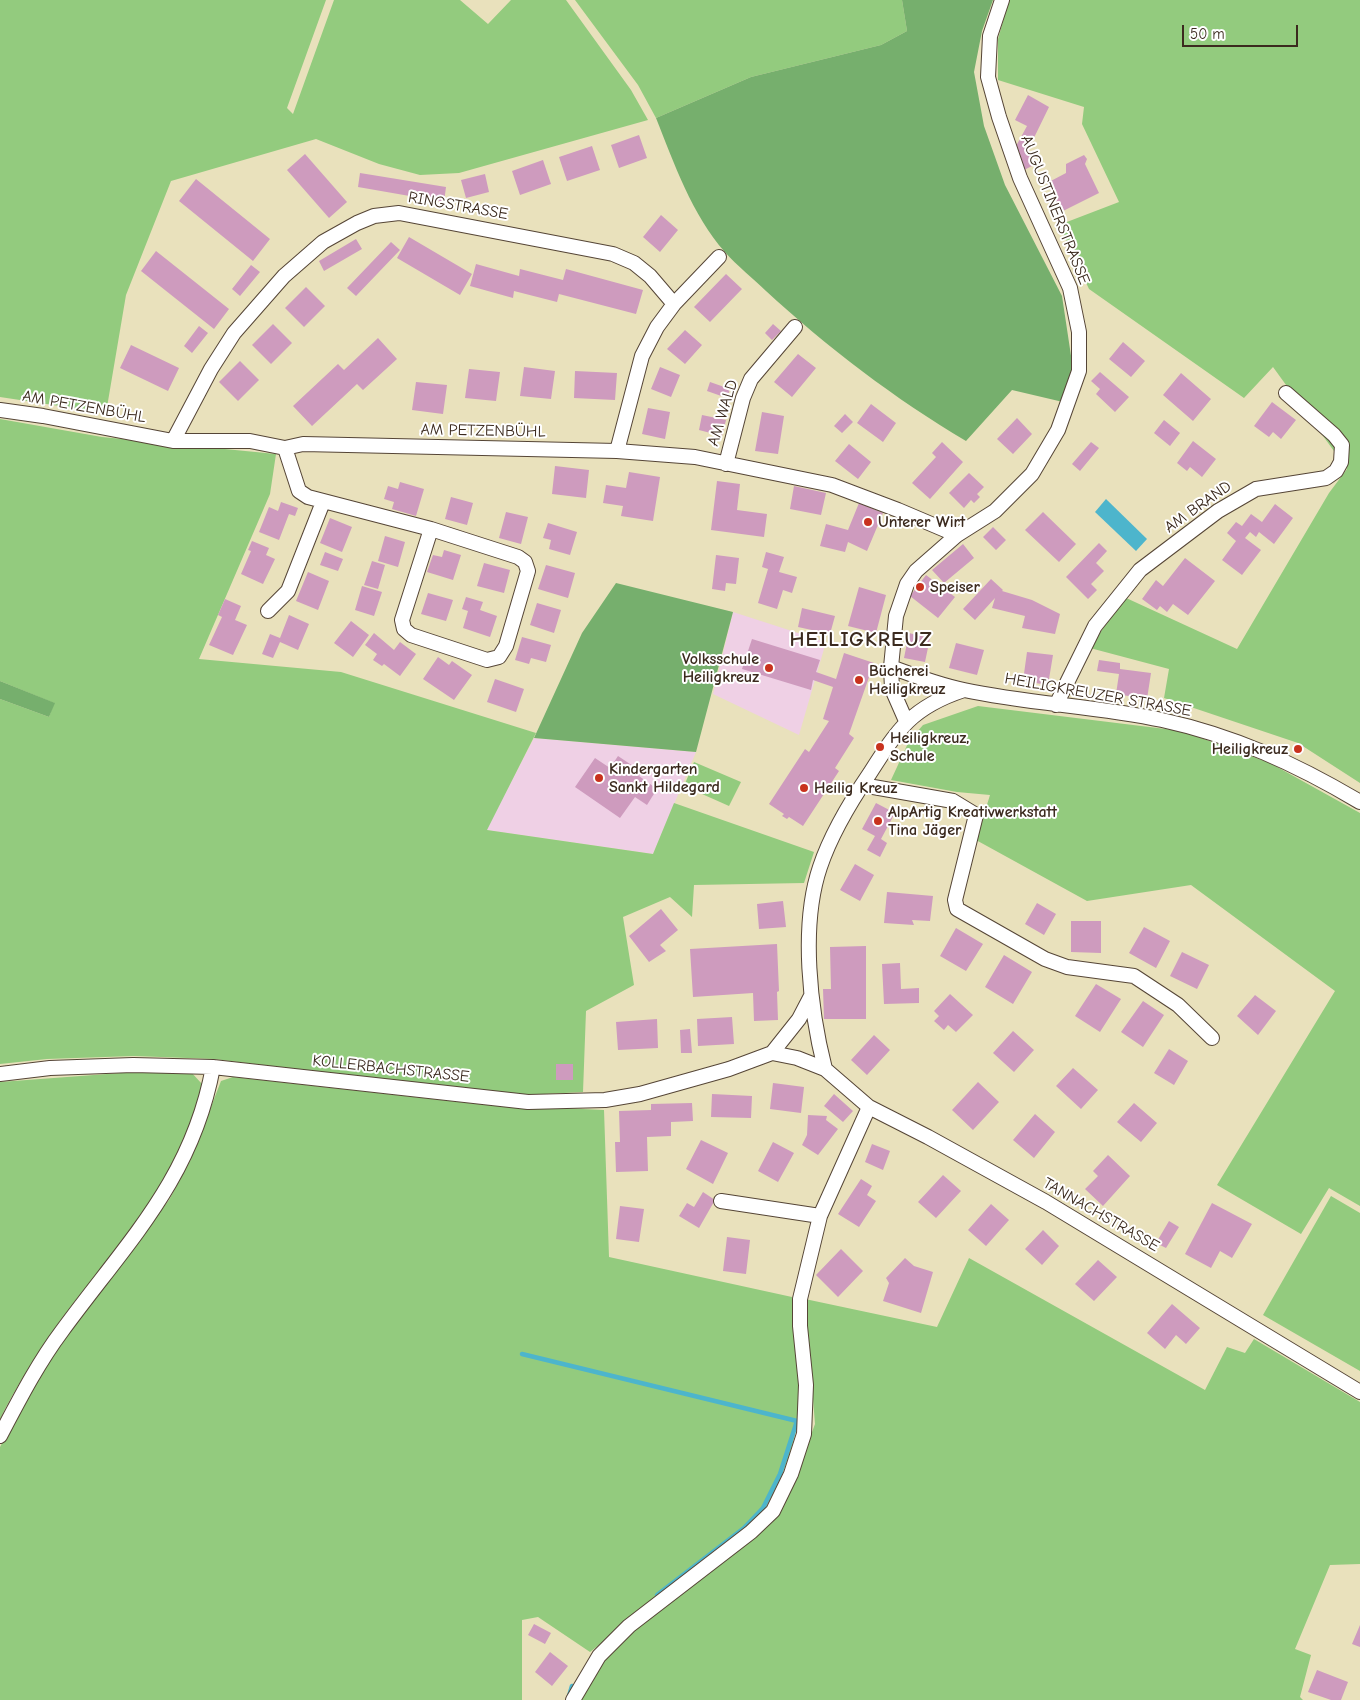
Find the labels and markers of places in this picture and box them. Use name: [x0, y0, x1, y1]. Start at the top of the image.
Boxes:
place label: Unterer Wirt: [878, 512, 965, 532]
marker: Unterer Wirt: [862, 516, 874, 528]
place label: Speiser: [930, 577, 980, 597]
marker: Speiser: [914, 581, 926, 593]
place label: Volksschule Heiligkreuz: [682, 649, 759, 687]
place label: Bücherei Heiligkreuz: [869, 661, 945, 699]
marker: Volksschule Heiligkreuz: [763, 662, 775, 674]
marker: Bücherei Heiligkreuz: [853, 674, 865, 686]
place label: Heiligkreuz, Schule: [890, 728, 969, 766]
place label: Heiligkreuz: [1212, 739, 1288, 759]
marker: Heiligkreuz, Schule: [874, 741, 886, 753]
marker: Heiligkreuz: [1292, 743, 1304, 755]
place label: Kindergarten Sankt Hildegard: [609, 759, 720, 797]
marker: Kindergarten Sankt Hildegard: [593, 772, 605, 784]
place label: Heilig Kreuz: [814, 778, 897, 798]
marker: Heilig Kreuz: [798, 782, 810, 794]
place label: AlpArtig Kreativwerkstatt Tina Jäger: [888, 802, 1057, 840]
marker: AlpArtig Kreativwerkstatt Tina Jäger: [872, 815, 884, 827]

